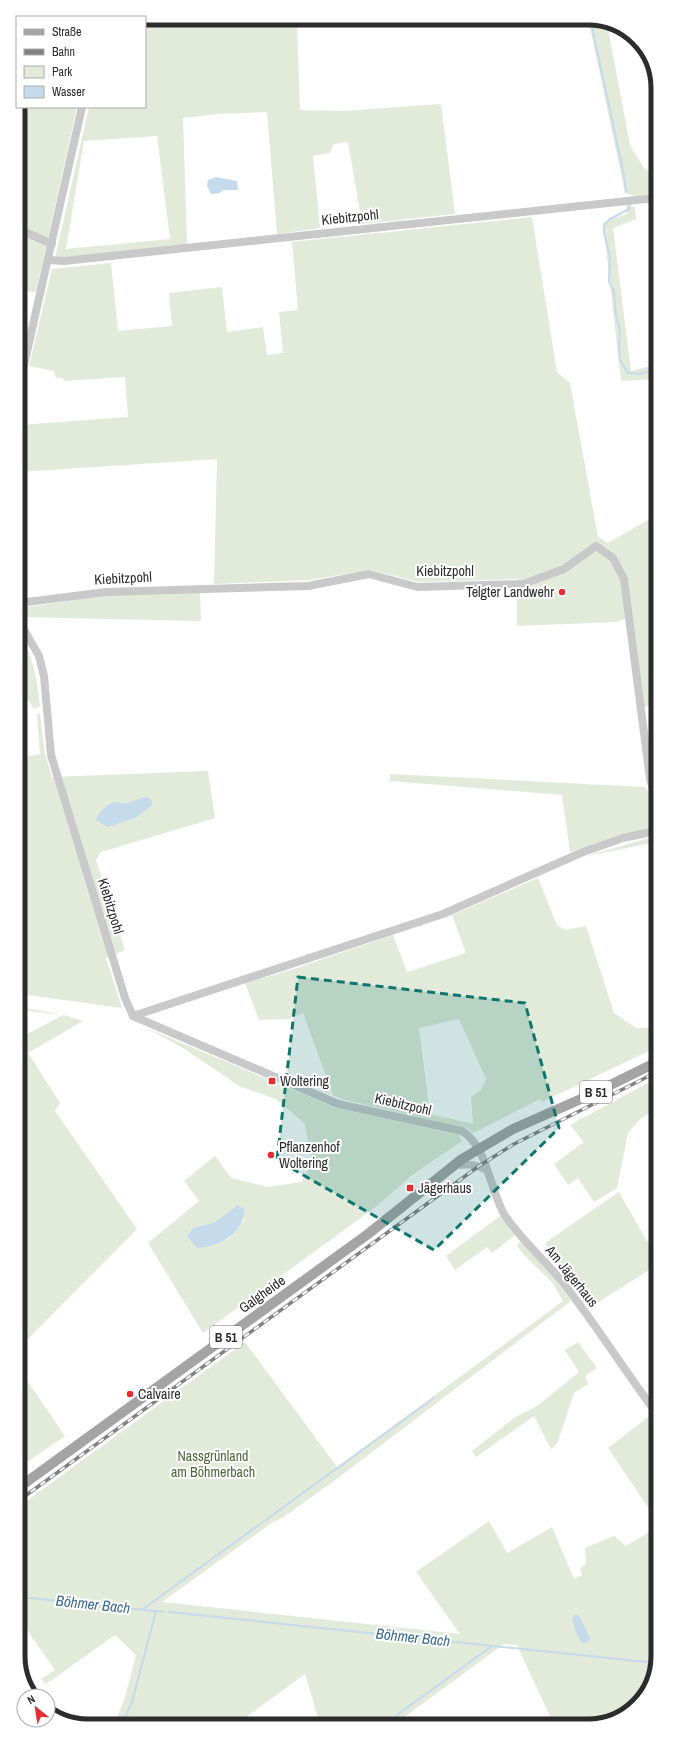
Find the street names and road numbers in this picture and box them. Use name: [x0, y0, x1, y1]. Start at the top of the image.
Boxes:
street label: Kiebitzpohl: [320, 205, 380, 229]
street label: Kiebitzpohl: [416, 562, 474, 580]
street label: Kiebitzpohl: [94, 568, 152, 588]
street label: Kiebitzpohl: [94, 876, 128, 936]
road number: B 51: [580, 1081, 612, 1103]
street label: Kiebitzpohl: [373, 1089, 433, 1119]
street label: Am Jägerhaus: [541, 1241, 602, 1311]
street label: Galgheide: [235, 1271, 289, 1317]
road number: B 51: [210, 1326, 242, 1348]

